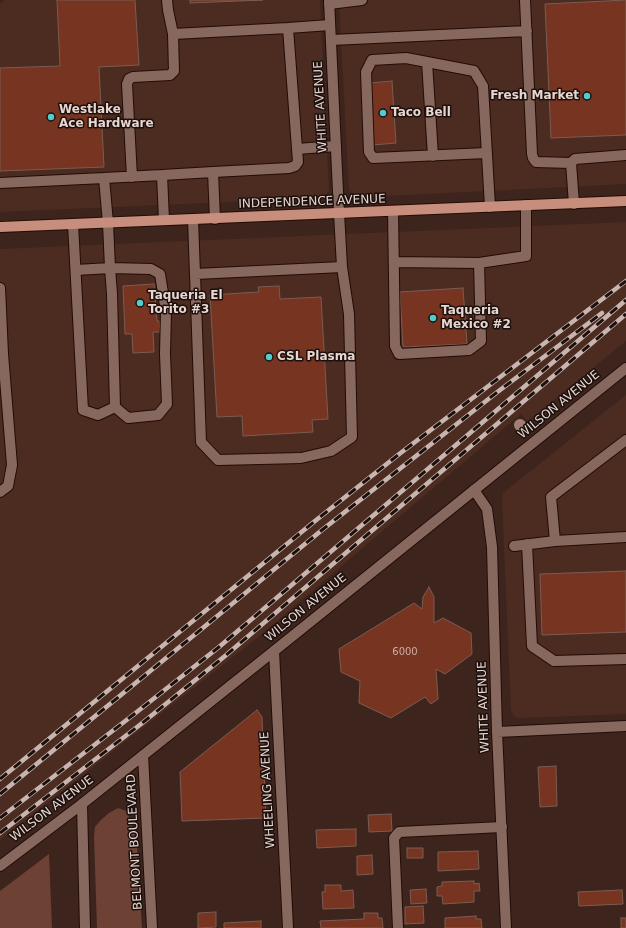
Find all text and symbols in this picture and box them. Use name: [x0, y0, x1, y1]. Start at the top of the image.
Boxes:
street label: WHITE AVENUE: [311, 61, 331, 153]
place label: Fresh Market: [490, 89, 579, 103]
marker: Fresh Market: [582, 91, 592, 101]
place label: Westlake Ace Hardware: [59, 103, 154, 131]
place label: Taco Bell: [391, 106, 451, 120]
marker: Taco Bell: [378, 108, 388, 118]
marker: Westlake Ace Hardware: [46, 112, 56, 122]
street label: INDEPENDENCE AVENUE: [238, 192, 386, 212]
place label: Taqueria El Torito #3: [148, 289, 223, 317]
marker: Taqueria El Torito #3: [135, 298, 145, 308]
place label: Taqueria Mexico #2: [441, 304, 511, 332]
marker: Taqueria Mexico #2: [428, 313, 438, 323]
place label: CSL Plasma: [277, 350, 355, 364]
marker: CSL Plasma: [264, 352, 274, 362]
street label: WILSON AVENUE: [515, 368, 603, 442]
street label: WILSON AVENUE: [262, 571, 350, 645]
house number: 6000: [392, 646, 418, 658]
street label: WHITE AVENUE: [475, 661, 493, 753]
street label: WHEELING AVENUE: [258, 731, 278, 849]
street label: WILSON AVENUE: [8, 773, 96, 845]
street label: BELMONT BOULEVARD: [124, 774, 146, 910]

